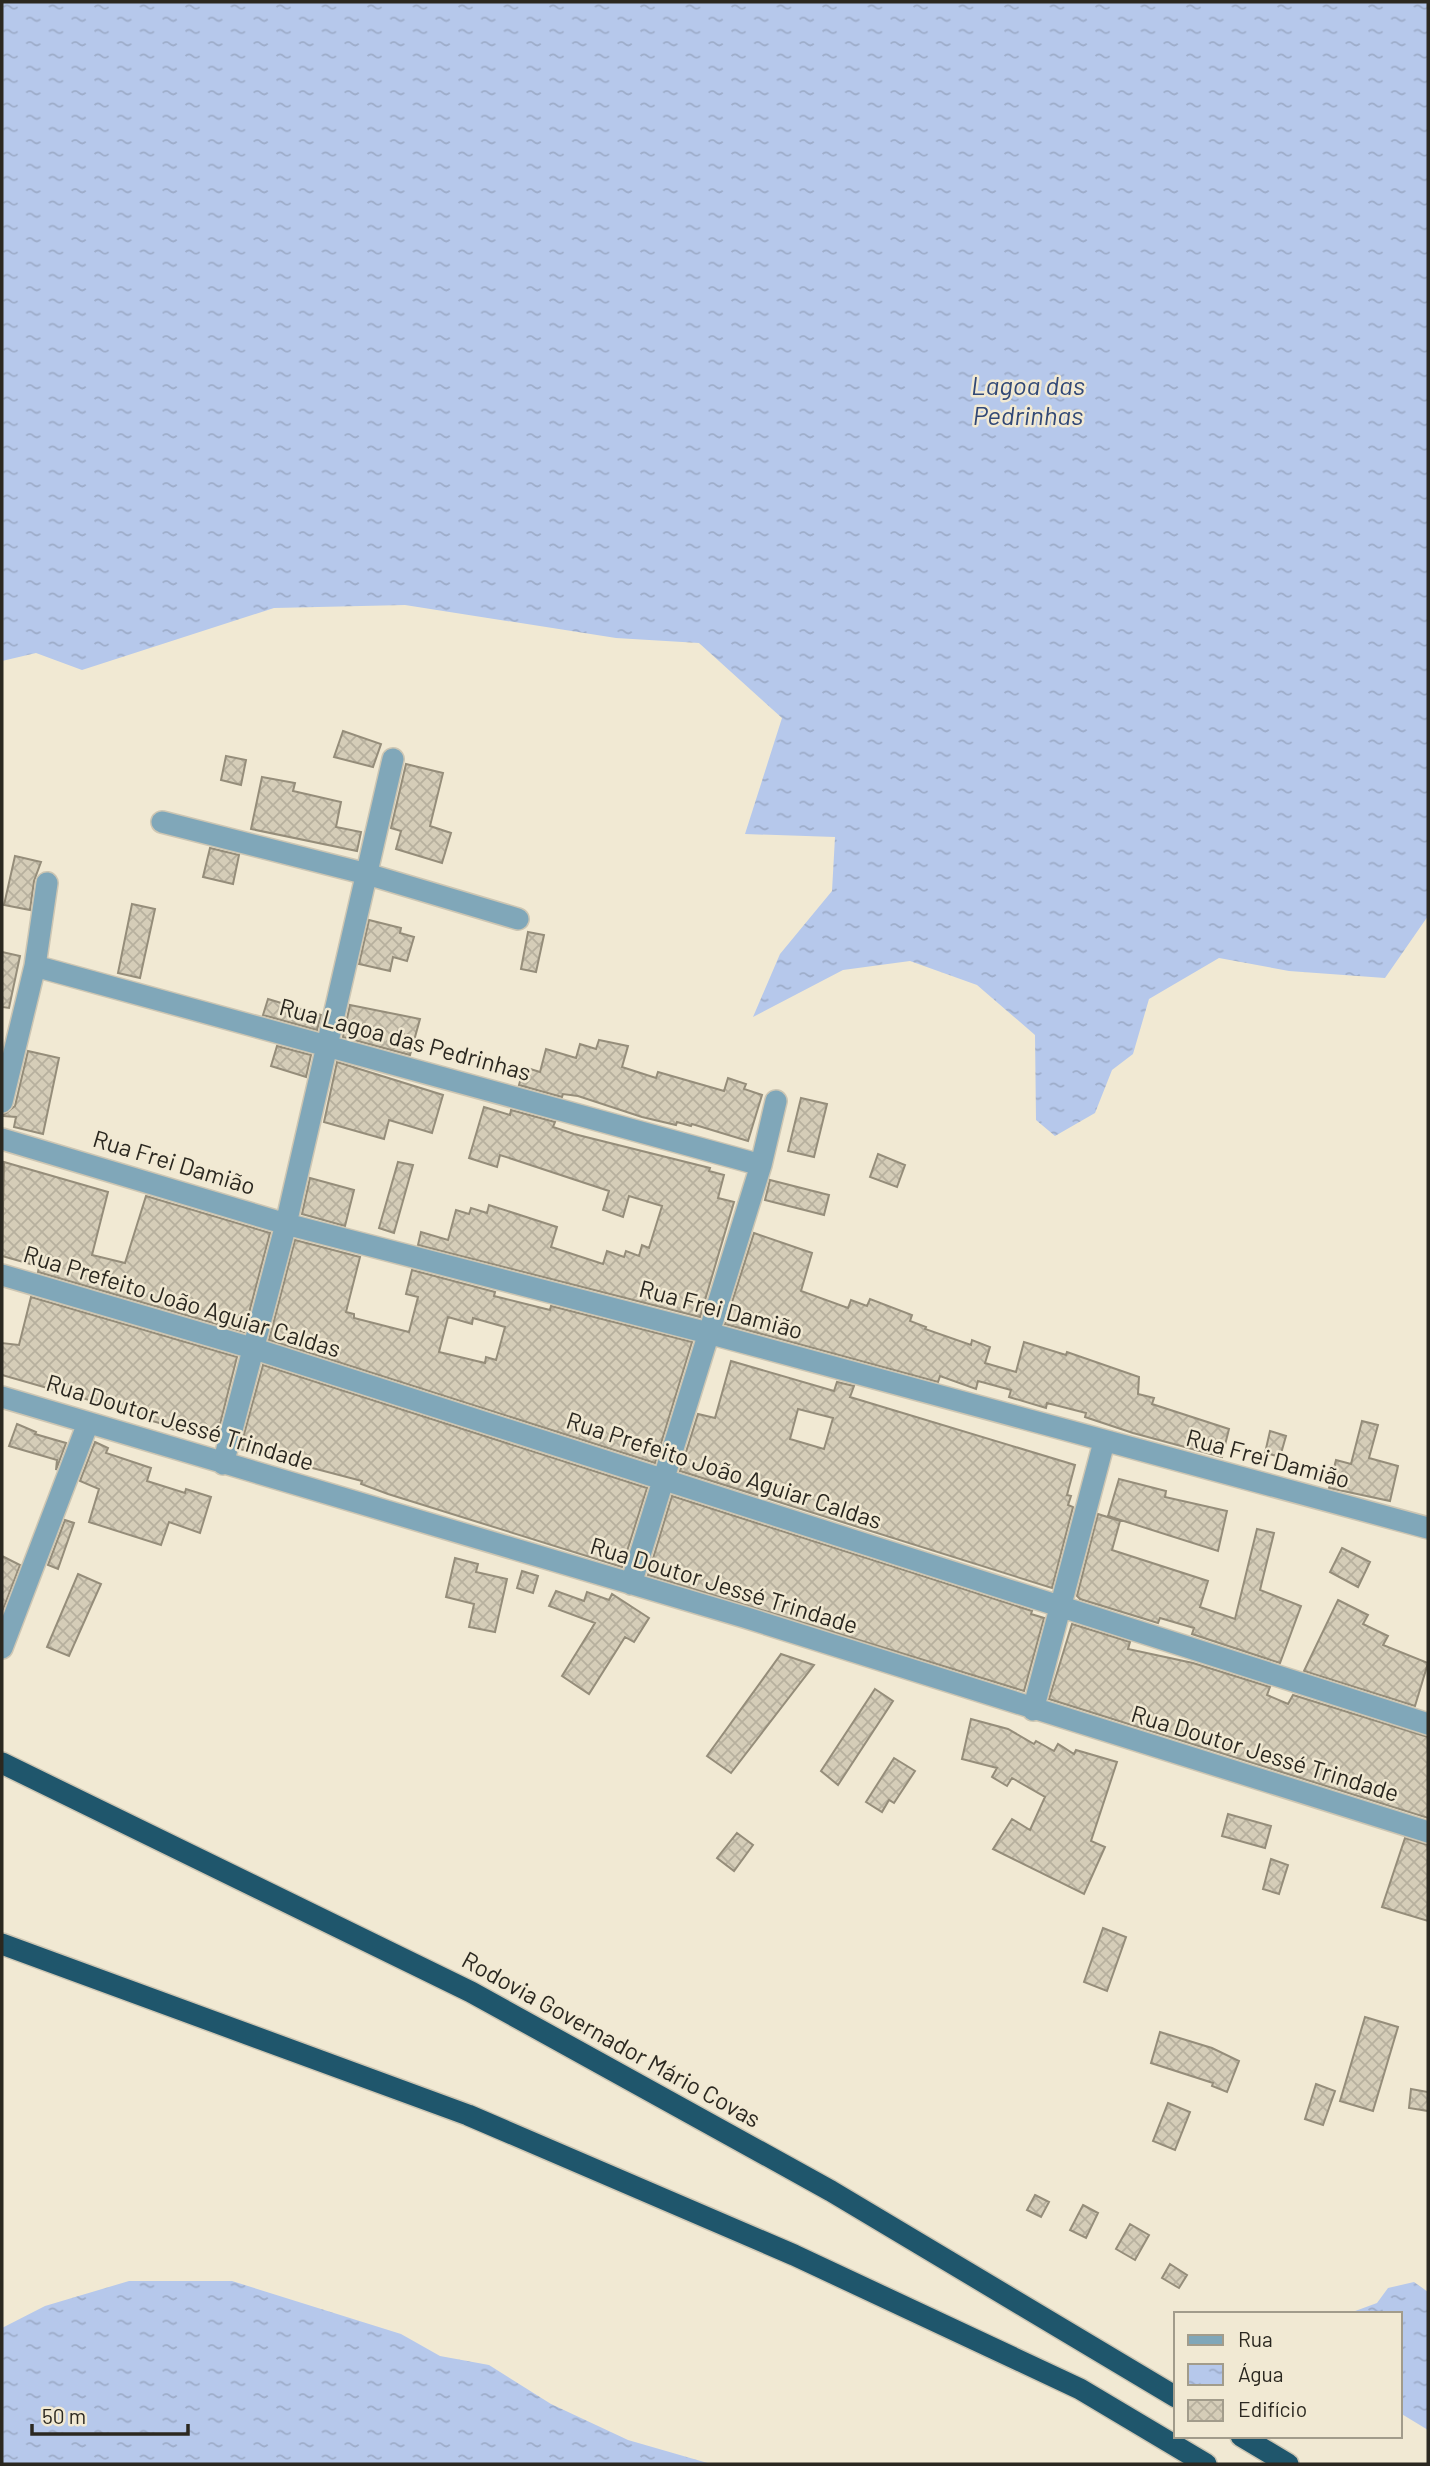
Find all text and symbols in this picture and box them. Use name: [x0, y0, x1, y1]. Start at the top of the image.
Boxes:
water label: Lagoa das Pedrinhas: [971, 369, 1085, 430]
street label: Rua Lagoa das Pedrinhas: [276, 991, 534, 1086]
street label: Rua Frei Damião: [90, 1123, 259, 1200]
street label: Rua Prefeito João Aguiar Caldas: [20, 1238, 345, 1363]
street label: Rua Frei Damião: [636, 1273, 806, 1344]
street label: Rua Doutor Jessé Trindade: [43, 1367, 318, 1476]
street label: Rua Prefeito João Aguiar Caldas: [563, 1405, 886, 1534]
street label: Rua Frei Damião: [1183, 1422, 1353, 1493]
street label: Rua Doutor Jessé Trindade: [587, 1530, 862, 1639]
street label: Rua Doutor Jessé Trindade: [1128, 1698, 1403, 1807]
street label: Rodovia Governador Mário Covas: [457, 1944, 766, 2133]
legend: [1174, 2312, 1402, 2438]
text: Rua: [1238, 2326, 1273, 2351]
text: Água: [1238, 2361, 1284, 2386]
scale bar: [32, 2392, 187, 2436]
text: Edifício: [1238, 2396, 1307, 2421]
text: 50 m: [42, 2403, 86, 2428]

